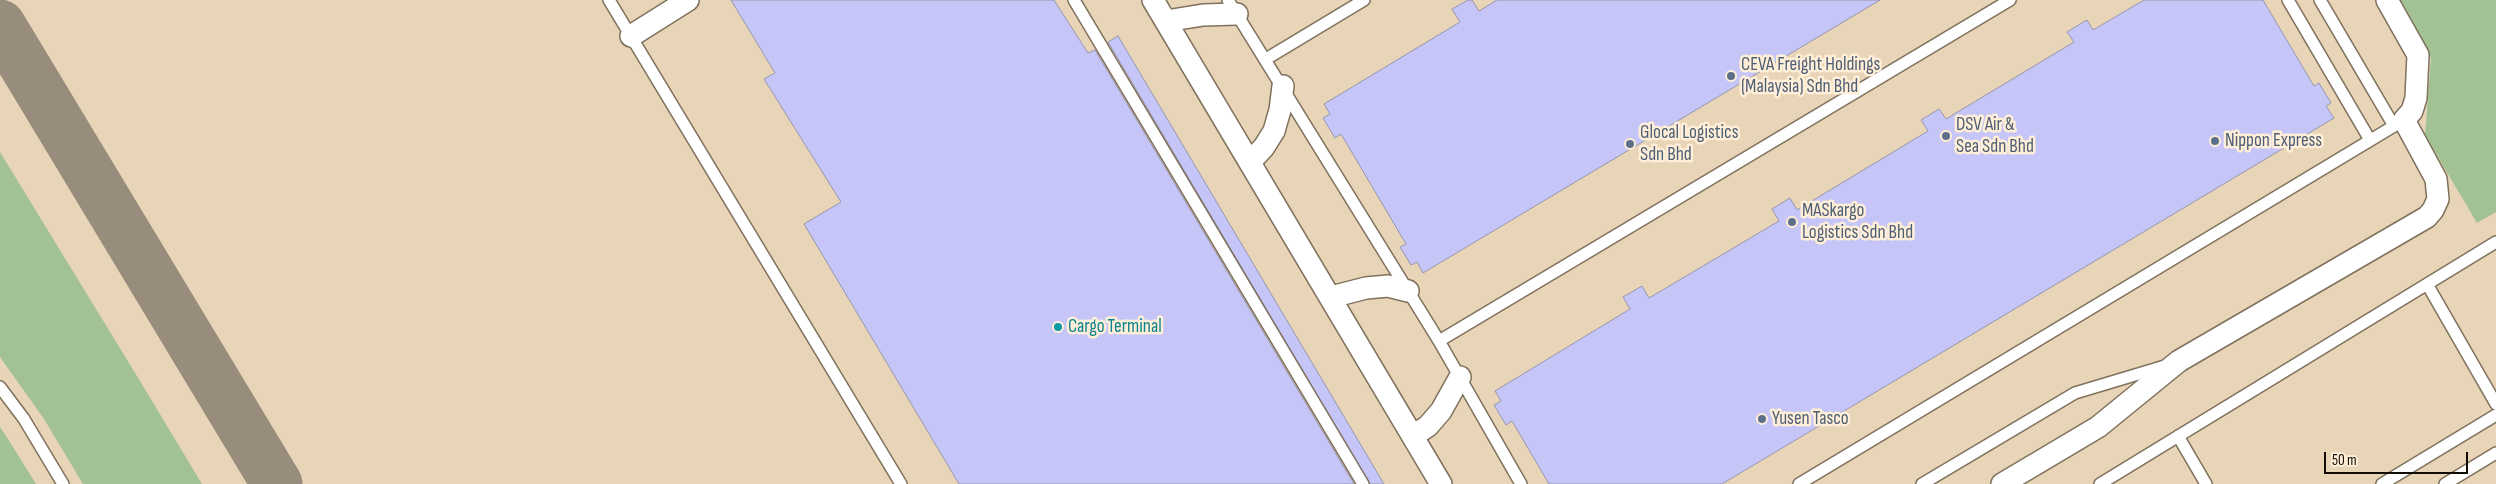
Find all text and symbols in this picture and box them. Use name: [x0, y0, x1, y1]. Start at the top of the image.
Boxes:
place label: CEVA Freight Holdings (Malaysia) Sdn Bhd: [1741, 54, 1880, 98]
marker: CEVA Freight Holdings (Malaysia) Sdn Bhd: [1725, 70, 1737, 82]
place label: DSV Air & Sea Sdn Bhd: [1956, 114, 2034, 158]
place label: Glocal Logistics Sdn Bhd: [1640, 122, 1738, 166]
marker: DSV Air & Sea Sdn Bhd: [1940, 130, 1952, 142]
place label: Nippon Express: [2225, 130, 2322, 152]
marker: Nippon Express: [2209, 135, 2221, 147]
marker: Glocal Logistics Sdn Bhd: [1624, 138, 1636, 150]
place label: MASkargo Logistics Sdn Bhd: [1802, 200, 1913, 244]
marker: MASkargo Logistics Sdn Bhd: [1786, 216, 1798, 228]
place label: Cargo Terminal: [1068, 316, 1162, 338]
marker: Cargo Terminal: [1052, 321, 1064, 333]
place label: Yusen Tasco: [1772, 408, 1849, 430]
marker: Yusen Tasco: [1756, 413, 1768, 425]
scale bar: [2326, 442, 2470, 474]
text: 50 m: [2332, 451, 2357, 470]

